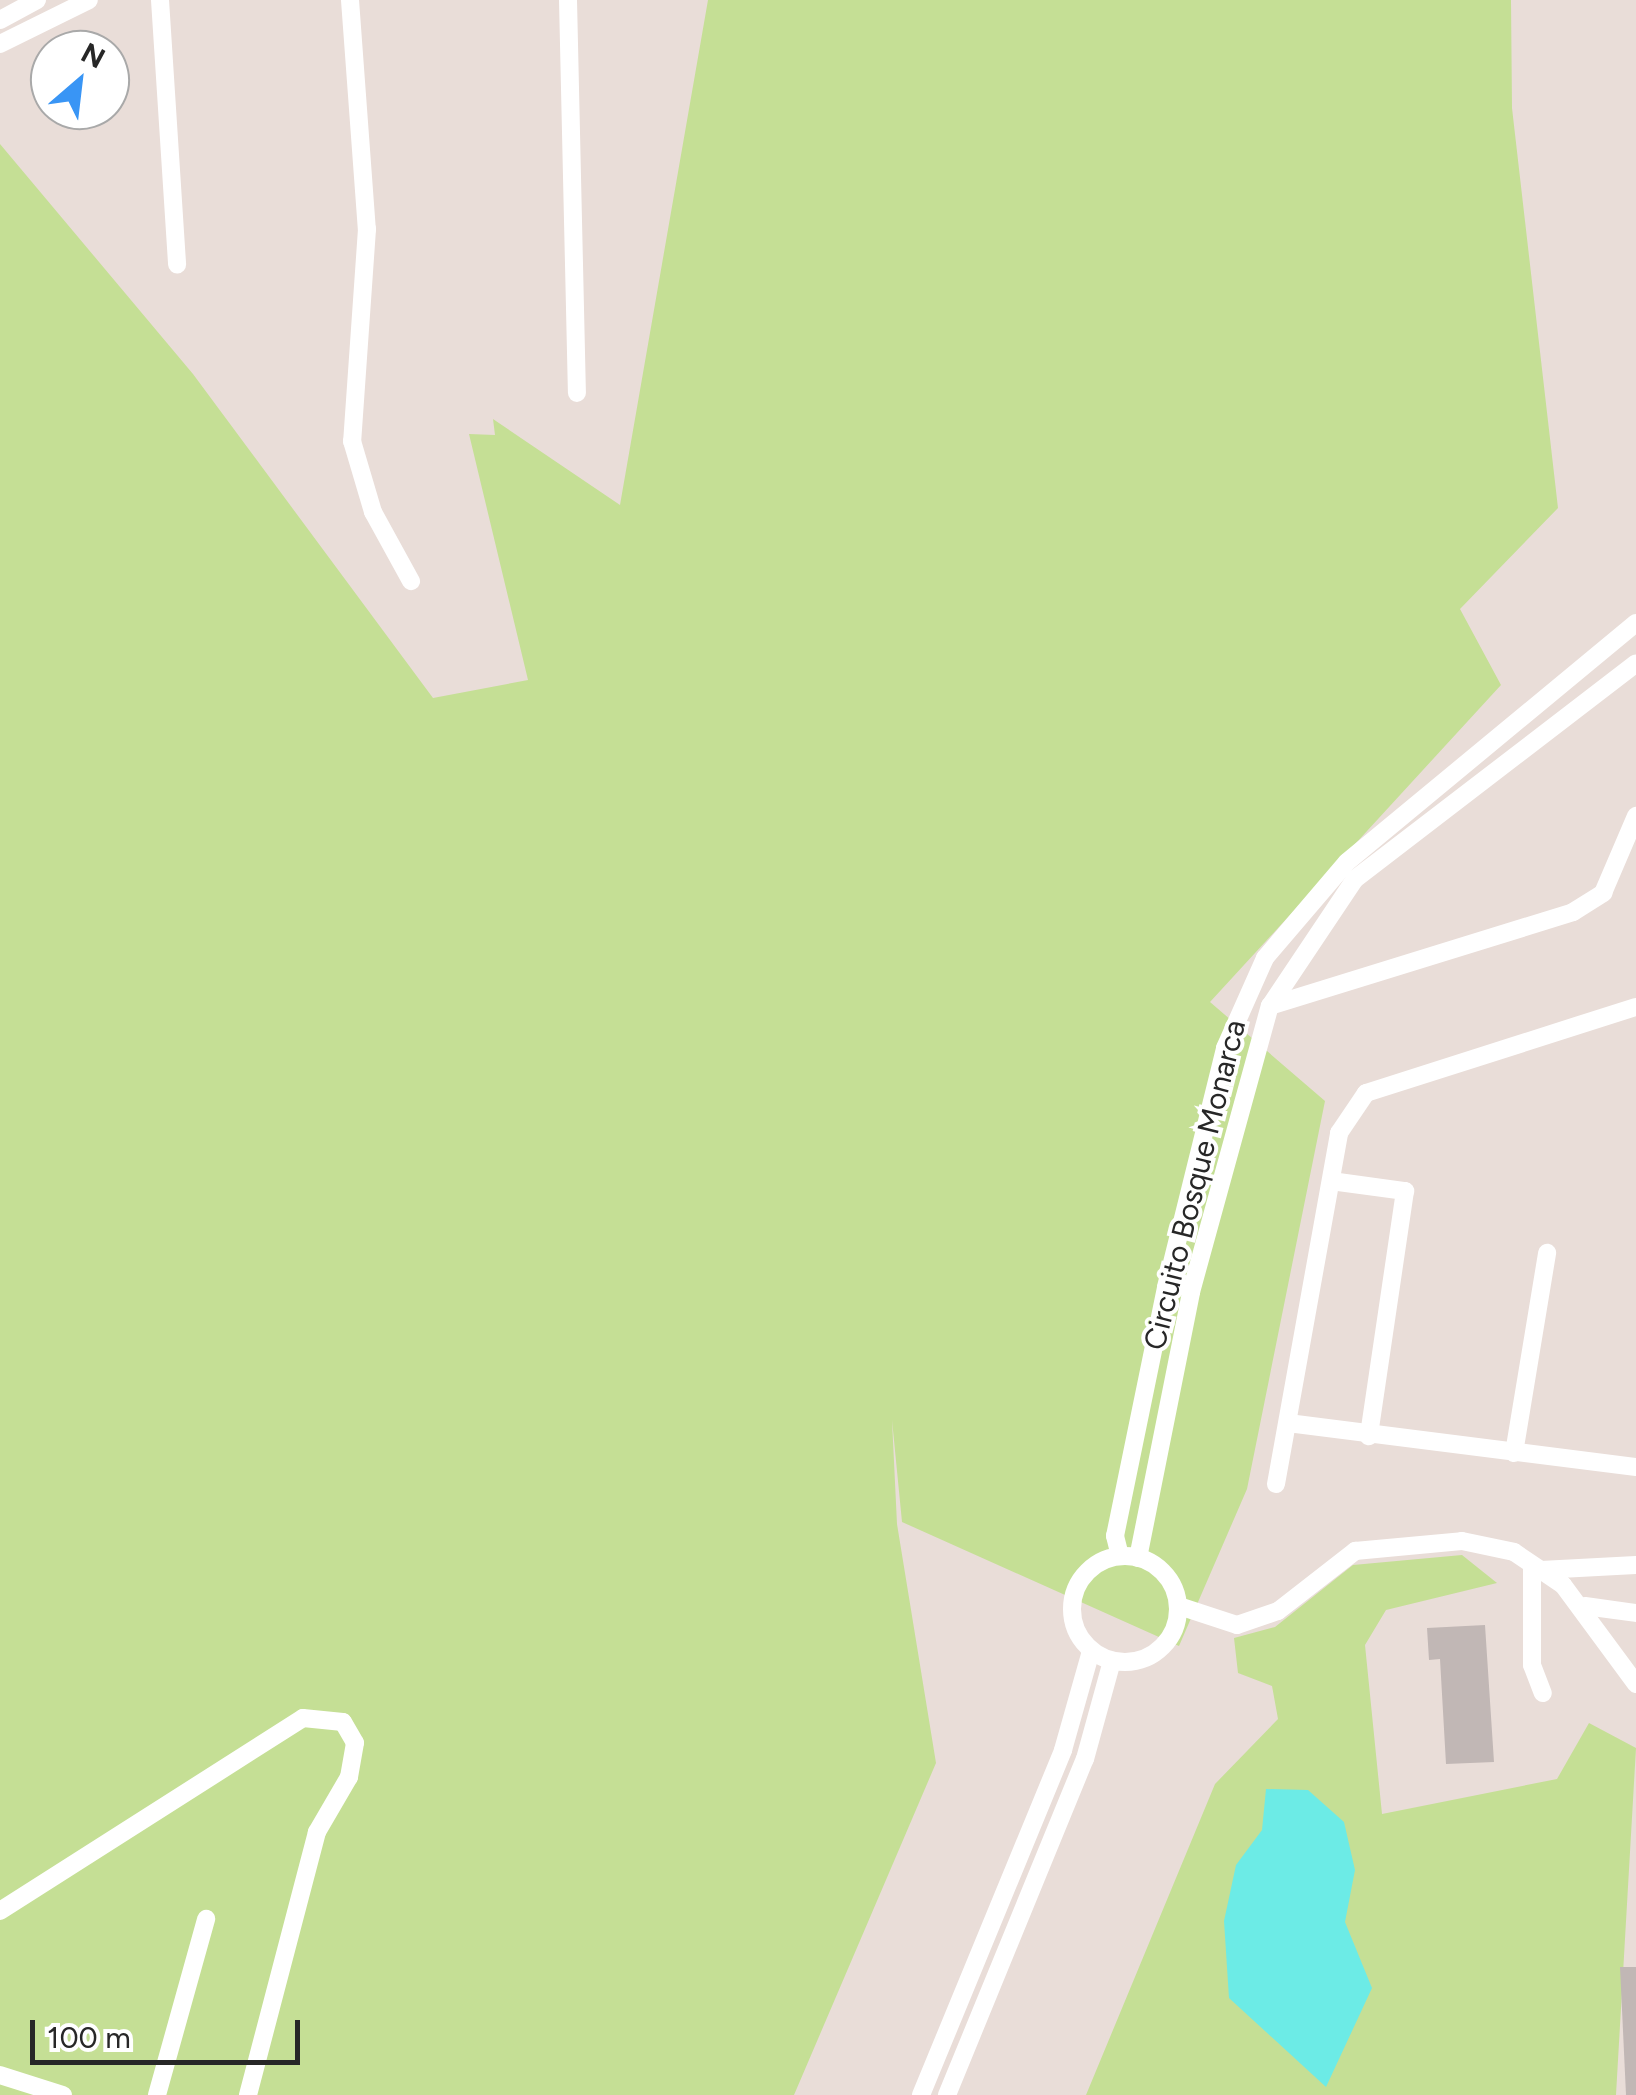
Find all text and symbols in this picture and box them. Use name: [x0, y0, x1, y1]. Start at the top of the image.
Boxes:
north arrow: [30, 30, 130, 130]
text: N: [76, 35, 111, 75]
street label: Circuito Bosque Monarca: [1137, 1016, 1253, 1354]
scale bar: [35, 2000, 305, 2062]
text: 100 m: [47, 2019, 131, 2056]

